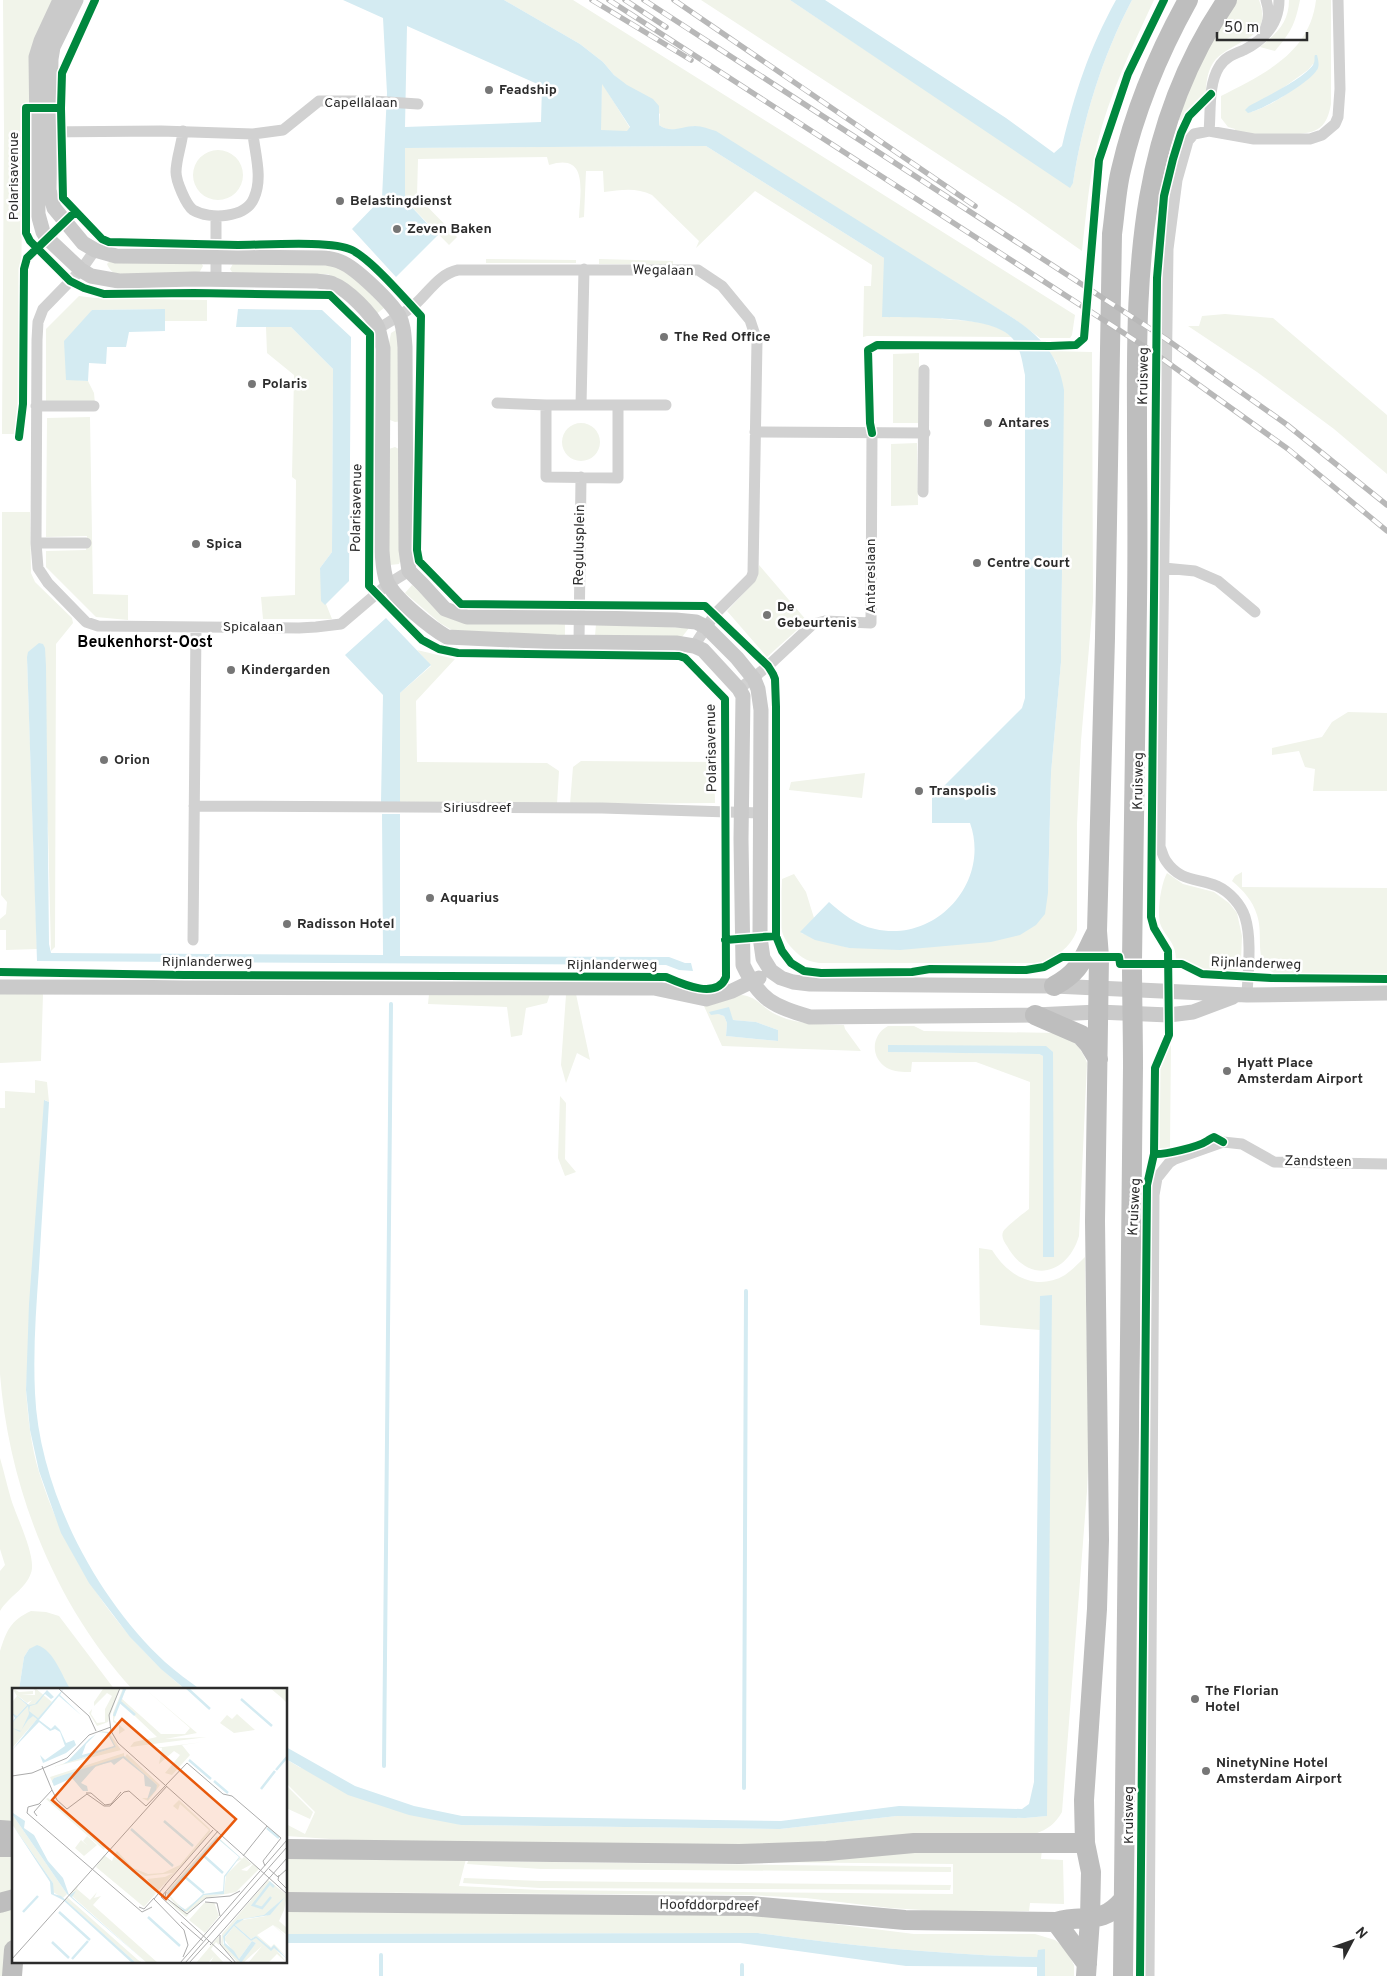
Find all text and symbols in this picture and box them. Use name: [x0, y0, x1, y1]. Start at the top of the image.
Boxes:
scale bar: [1217, 10, 1307, 42]
text: 50 m: [1224, 19, 1259, 38]
place label: Feadship: [499, 82, 557, 99]
marker: Feadship: [483, 84, 495, 96]
street label: Capellalaan: [324, 95, 398, 112]
street label: Polarisavenue: [6, 132, 23, 220]
place label: Belastingdienst: [350, 193, 452, 210]
marker: Belastingdienst: [334, 195, 346, 207]
place label: Zeven Baken: [407, 221, 492, 238]
marker: Zeven Baken: [391, 223, 403, 235]
street label: Wegalaan: [632, 262, 694, 280]
place label: The Red Office: [674, 329, 771, 346]
marker: The Red Office: [658, 331, 670, 343]
street label: Kruisweg: [1135, 347, 1153, 405]
place label: Polaris: [262, 376, 307, 393]
marker: Polaris: [246, 378, 258, 390]
place label: Antares: [998, 415, 1050, 432]
marker: Antares: [982, 417, 994, 429]
street label: Polarisavenue: [348, 464, 366, 552]
street label: Regulusplein: [571, 504, 589, 586]
place label: Spica: [206, 536, 242, 553]
marker: Spica: [190, 538, 202, 550]
street label: Antareslaan: [863, 538, 880, 614]
place label: Centre Court: [987, 555, 1070, 572]
marker: Centre Court: [971, 557, 983, 569]
place label: De Gebeurtenis: [777, 599, 857, 632]
marker: De Gebeurtenis: [761, 609, 773, 621]
street label: Spicalaan: [223, 619, 283, 636]
district label: Beukenhorst-Oost: [77, 633, 213, 653]
place label: Kindergarden: [241, 662, 330, 679]
marker: Kindergarden: [225, 664, 237, 676]
street label: Polarisavenue: [703, 704, 721, 792]
place label: Orion: [114, 752, 150, 769]
street label: Kruisweg: [1130, 752, 1148, 810]
marker: Orion: [98, 754, 110, 766]
place label: Transpolis: [929, 783, 996, 800]
marker: Transpolis: [913, 785, 925, 797]
street label: Siriusdreef: [443, 800, 511, 817]
place label: Aquarius: [440, 890, 499, 907]
marker: Aquarius: [424, 892, 436, 904]
place label: Radisson Hotel: [297, 916, 395, 933]
marker: Radisson Hotel: [281, 918, 293, 930]
street label: Rijnlanderweg: [162, 954, 252, 971]
street label: Rijnlanderweg: [1210, 954, 1302, 974]
street label: Rijnlanderweg: [567, 957, 657, 974]
place label: Hyatt Place Amsterdam Airport: [1237, 1055, 1363, 1088]
marker: Hyatt Place Amsterdam Airport: [1221, 1065, 1233, 1077]
street label: Zandsteen: [1284, 1153, 1352, 1171]
street label: Kruisweg: [1125, 1178, 1145, 1236]
place label: The Florian Hotel: [1205, 1683, 1279, 1716]
inset map: [12, 1688, 288, 1964]
marker: The Florian Hotel: [1189, 1693, 1201, 1705]
place label: NinetyNine Hotel Amsterdam Airport: [1216, 1755, 1342, 1788]
marker: NinetyNine Hotel Amsterdam Airport: [1200, 1765, 1212, 1777]
street label: Kruisweg: [1121, 1786, 1138, 1844]
street label: Hoofddorpdreef: [659, 1897, 759, 1915]
north arrow: [1327, 1916, 1377, 1966]
text: N: [1351, 1924, 1370, 1943]

